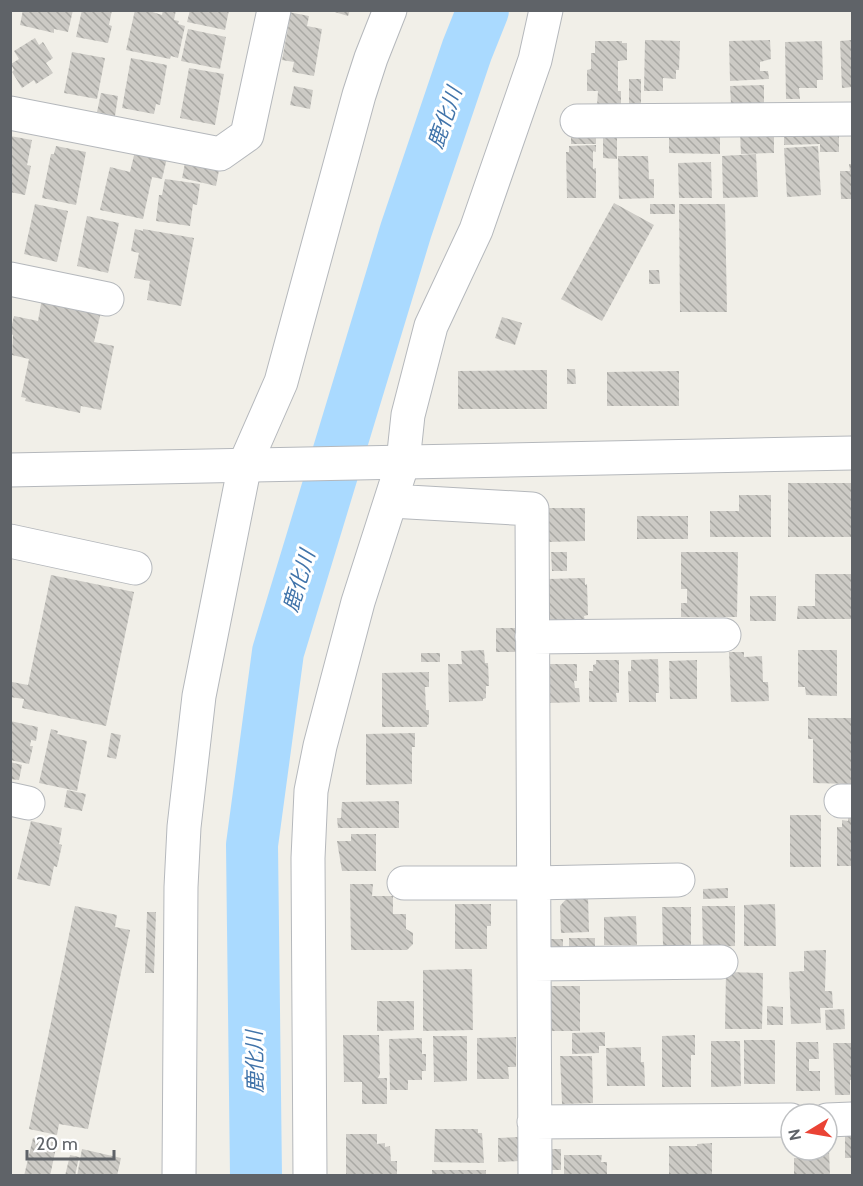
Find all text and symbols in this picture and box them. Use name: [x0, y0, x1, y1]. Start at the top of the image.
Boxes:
water label: 鹿化川: [422, 82, 467, 152]
water label: 鹿化川: [277, 545, 320, 615]
water label: 鹿化川: [241, 1028, 268, 1094]
north arrow: [779, 1102, 839, 1162]
scale bar: [27, 1123, 114, 1161]
text: N: [784, 1127, 805, 1142]
text: 20 m: [36, 1133, 78, 1155]

